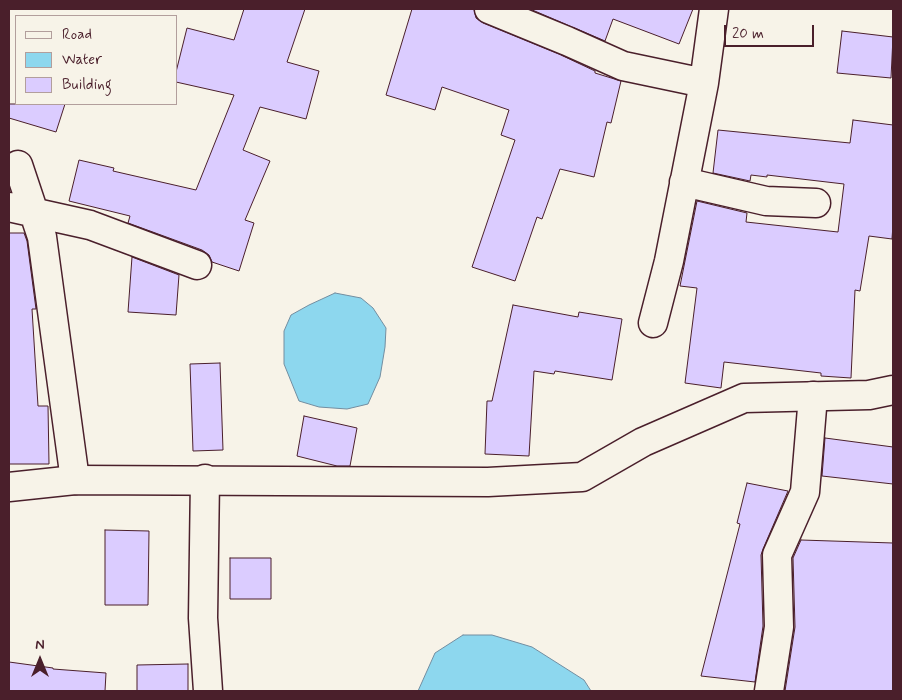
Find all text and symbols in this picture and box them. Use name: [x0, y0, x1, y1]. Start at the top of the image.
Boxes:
legend: [15, 15, 178, 105]
scale bar: [727, 15, 817, 47]
text: 20 m: [732, 24, 764, 44]
text: Road: [62, 25, 92, 45]
text: Water: [62, 50, 102, 70]
text: Building: [62, 75, 112, 95]
north arrow: [15, 635, 65, 685]
text: N: [35, 636, 45, 654]

